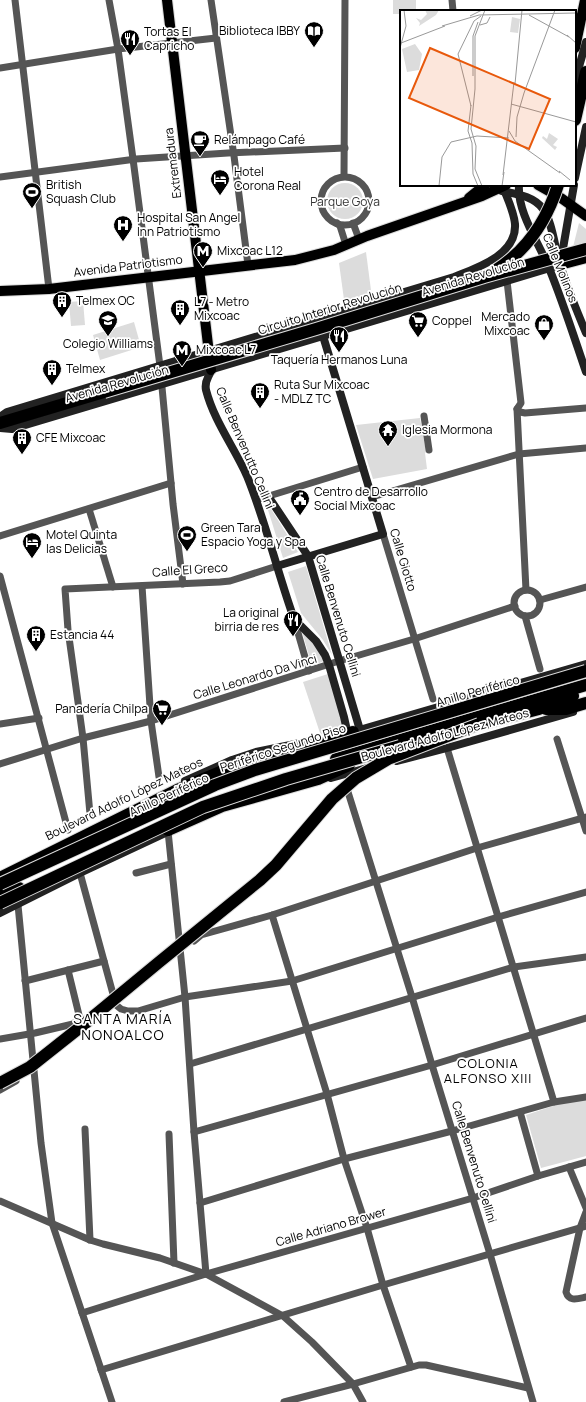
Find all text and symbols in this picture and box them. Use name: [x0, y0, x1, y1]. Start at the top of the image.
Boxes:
inset map: [400, 10, 576, 186]
library icon: Biblioteca IBBY: [303, 20, 325, 48]
place label: Biblioteca IBBY: [219, 22, 300, 39]
place label: Tortas El Capricho: [144, 23, 194, 54]
restaurant icon: Tortas El Capricho: [119, 28, 141, 56]
street label: Extremadura: [160, 127, 185, 199]
cafe icon: Relámpago Café: [189, 129, 211, 157]
place label: Relámpago Café: [214, 131, 305, 148]
place label: Hotel Corona Real: [234, 163, 301, 194]
hotel icon: Hotel Corona Real: [209, 168, 231, 196]
place label: British Squash Club: [46, 176, 116, 207]
sports icon: British Squash Club: [21, 181, 43, 209]
park label: Parque Goya: [310, 193, 380, 210]
place label: Hospital San Angel Inn Patriotismo: [137, 209, 240, 240]
hospital icon: Hospital San Angel Inn Patriotismo: [112, 214, 134, 242]
street label: Calle Molinos: [539, 231, 582, 305]
metro station icon: Mixcoac L12: [192, 240, 214, 268]
place label: Mixcoac L12: [217, 242, 283, 259]
street label: Avenida Patriotismo: [72, 250, 183, 281]
street label: Avenida Revolución: [419, 253, 526, 300]
street label: Circuito Interior Revolución: [256, 279, 404, 338]
building icon: Telmex OC: [51, 290, 73, 318]
place label: Telmex OC: [76, 292, 135, 309]
place label: L7 - Metro Mixcoac: [194, 293, 249, 324]
building icon: L7 - Metro Mixcoac: [169, 298, 191, 326]
place label: Mercado Mixcoac: [481, 308, 530, 339]
school or university icon: Colegio Williams: [97, 309, 119, 337]
supermarket icon: Coppel: [407, 310, 429, 338]
place label: Coppel: [432, 312, 472, 329]
shop icon: Mercado Mixcoac: [533, 313, 555, 341]
restaurant icon: Taquería Hermanos Luna: [328, 325, 350, 353]
place label: Colegio Williams: [63, 335, 153, 352]
metro station icon: Mixcoac L7: [171, 339, 193, 367]
place label: Mixcoac L7: [196, 341, 256, 358]
place label: Taquería Hermanos Luna: [271, 351, 407, 368]
building icon: Telmex: [41, 358, 63, 386]
place label: Telmex: [66, 360, 106, 377]
street label: Avenida Revolución: [63, 361, 170, 406]
place label: Ruta Sur Mixcoac - MDLZ TC: [274, 376, 370, 407]
building icon: Ruta Sur Mixcoac - MDLZ TC: [249, 381, 271, 409]
street label: Calle Benvenutto Cellini: [212, 384, 279, 511]
temple icon: Iglesia Mormona: [377, 419, 399, 447]
place label: Iglesia Mormona: [402, 421, 492, 438]
building icon: CFE Mixcoac: [11, 427, 33, 455]
place label: CFE Mixcoac: [36, 429, 106, 446]
place label: Centro de Desarrollo Social Mixcoac: [314, 483, 428, 514]
public building icon: Centro de Desarrollo Social Mixcoac: [289, 488, 311, 516]
place label: Green Tara Espacio Yoga y Spa: [201, 519, 306, 550]
sports icon: Green Tara Espacio Yoga y Spa: [176, 524, 198, 552]
place label: Motel Quinta las Delicias: [46, 526, 117, 557]
street label: Calle Giotto: [386, 526, 421, 593]
hotel icon: Motel Quinta las Delicias: [21, 531, 43, 559]
street label: Calle Benvenuto Cellini: [312, 553, 365, 679]
street label: Calle El Greco: [152, 558, 228, 581]
place label: La original birria de res: [215, 604, 279, 635]
restaurant icon: La original birria de res: [282, 609, 304, 637]
building icon: Estancia 44: [25, 624, 47, 652]
place label: Estancia 44: [50, 626, 114, 643]
street label: Calle Leonardo Da Vinci: [191, 650, 319, 703]
street label: Anillo Periférico: [434, 671, 522, 711]
supermarket icon: Panadería Chilpa: [151, 698, 173, 726]
place label: Panadería Chilpa: [55, 700, 148, 717]
street label: Boulevard Adolfo López Mateos: [359, 704, 531, 765]
street label: Periférico Segundo Piso: [218, 719, 348, 776]
street label: Boulevard Adolfo López Mateos: [42, 753, 205, 844]
street label: Anillo Periférico: [126, 769, 211, 820]
district label: SANTA MARÍA NONOALCO: [73, 1009, 173, 1044]
district label: COLONIA ALFONSO XIII: [444, 1054, 532, 1087]
street label: Calle Benvenuto Cellini: [448, 1099, 501, 1225]
street label: Calle Adriano Brower: [274, 1202, 389, 1250]

